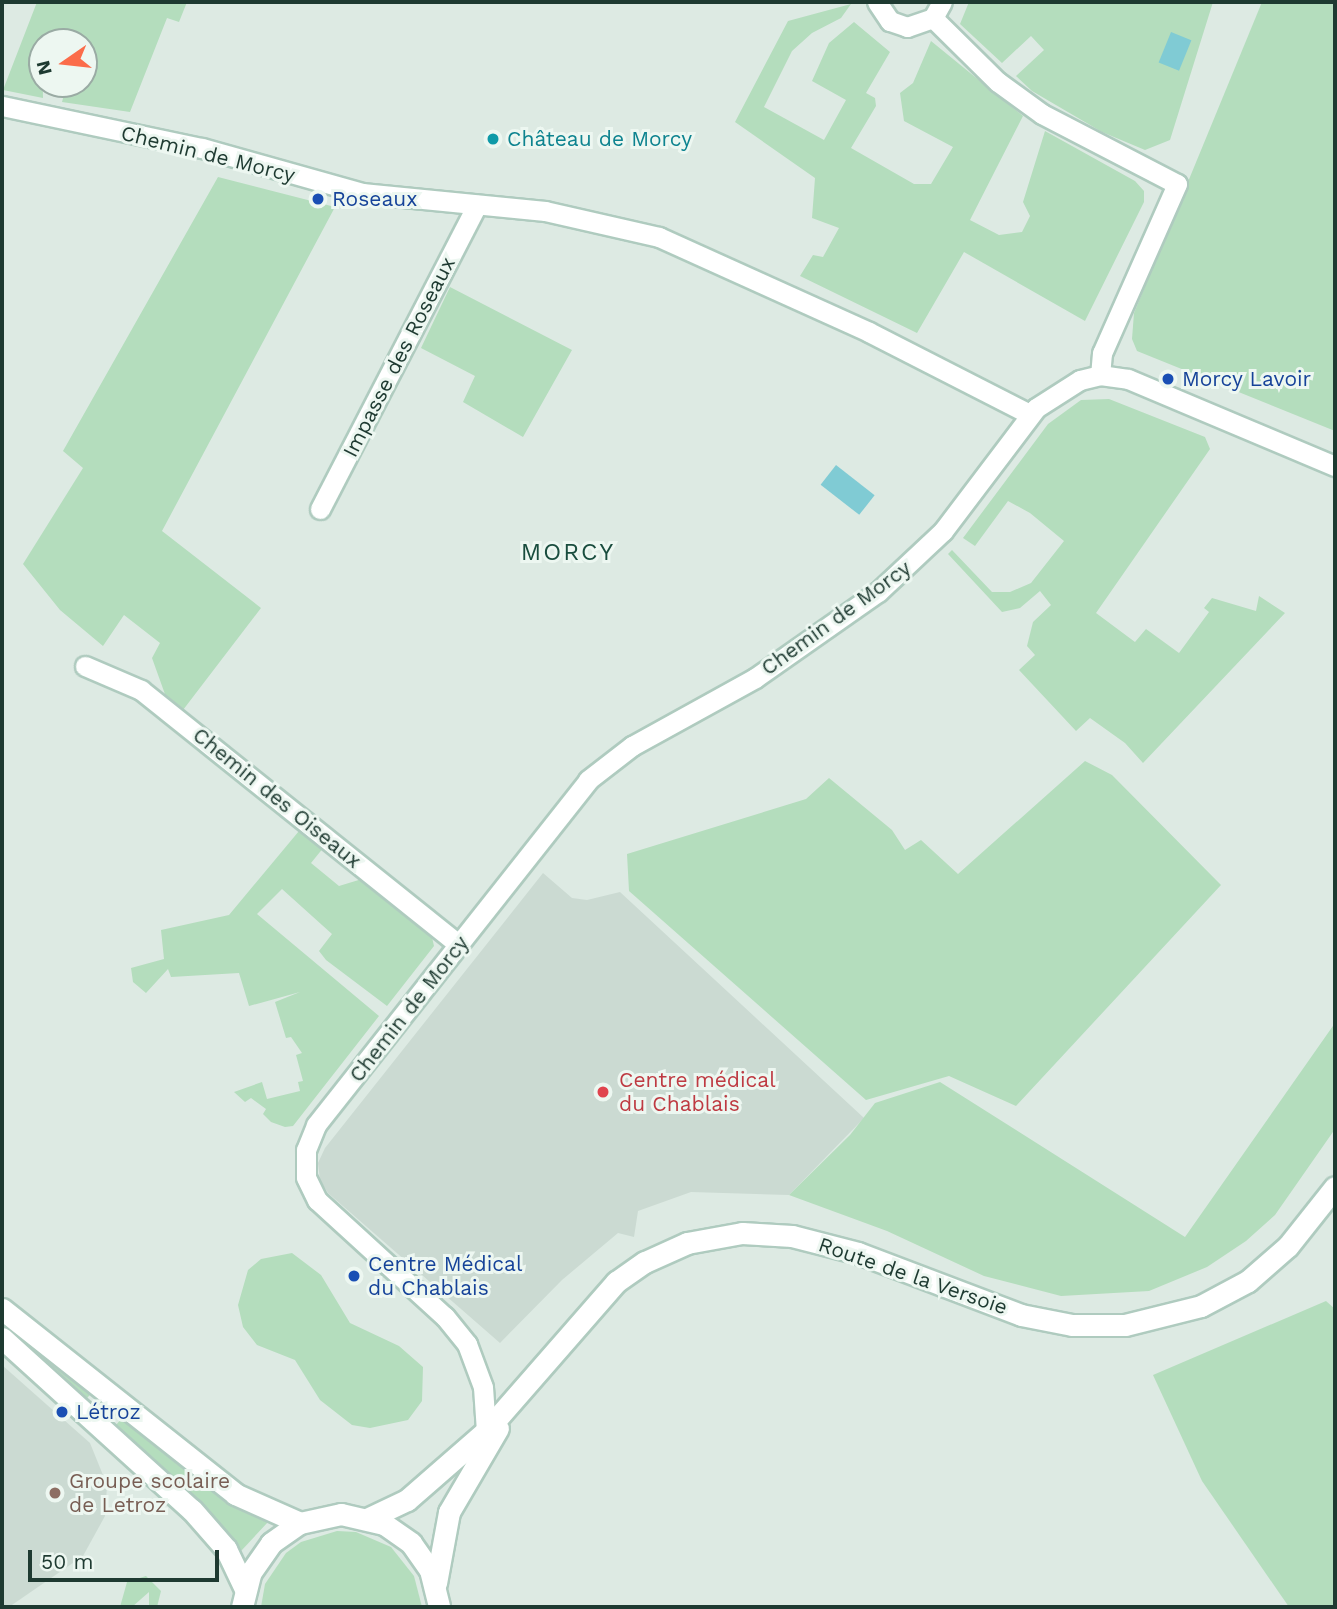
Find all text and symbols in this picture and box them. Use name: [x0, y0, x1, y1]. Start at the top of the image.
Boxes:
north arrow: [28, 28, 98, 98]
text: N: [31, 58, 57, 77]
street label: Chemin de Morcy: [118, 120, 298, 188]
place label: Château de Morcy: [507, 126, 692, 152]
marker: Château de Morcy: [485, 131, 501, 147]
place label: Roseaux: [332, 186, 417, 212]
marker: Roseaux: [310, 191, 326, 207]
street label: Impasse des Roseaux: [337, 253, 461, 461]
place label: Morcy Lavoir: [1182, 366, 1312, 392]
marker: Morcy Lavoir: [1160, 371, 1176, 387]
district label: MORCY: [521, 539, 615, 567]
street label: Chemin de Morcy: [756, 555, 916, 681]
street label: Chemin des Oiseaux: [188, 722, 366, 874]
street label: Chemin de Morcy: [344, 931, 474, 1087]
place label: Centre médical du Chablais: [619, 1067, 776, 1117]
marker: Centre médical du Chablais: [593, 1082, 613, 1102]
street label: Route de la Versoie: [815, 1232, 1011, 1320]
place label: Centre Médical du Chablais: [368, 1251, 522, 1301]
marker: Centre Médical du Chablais: [346, 1268, 362, 1284]
place label: Létroz: [76, 1399, 141, 1425]
marker: Létroz: [54, 1404, 70, 1420]
place label: Groupe scolaire de Letroz: [69, 1468, 230, 1518]
marker: Groupe scolaire de Letroz: [47, 1485, 63, 1501]
scale bar: [32, 1536, 222, 1580]
text: 50 m: [41, 1549, 93, 1574]

